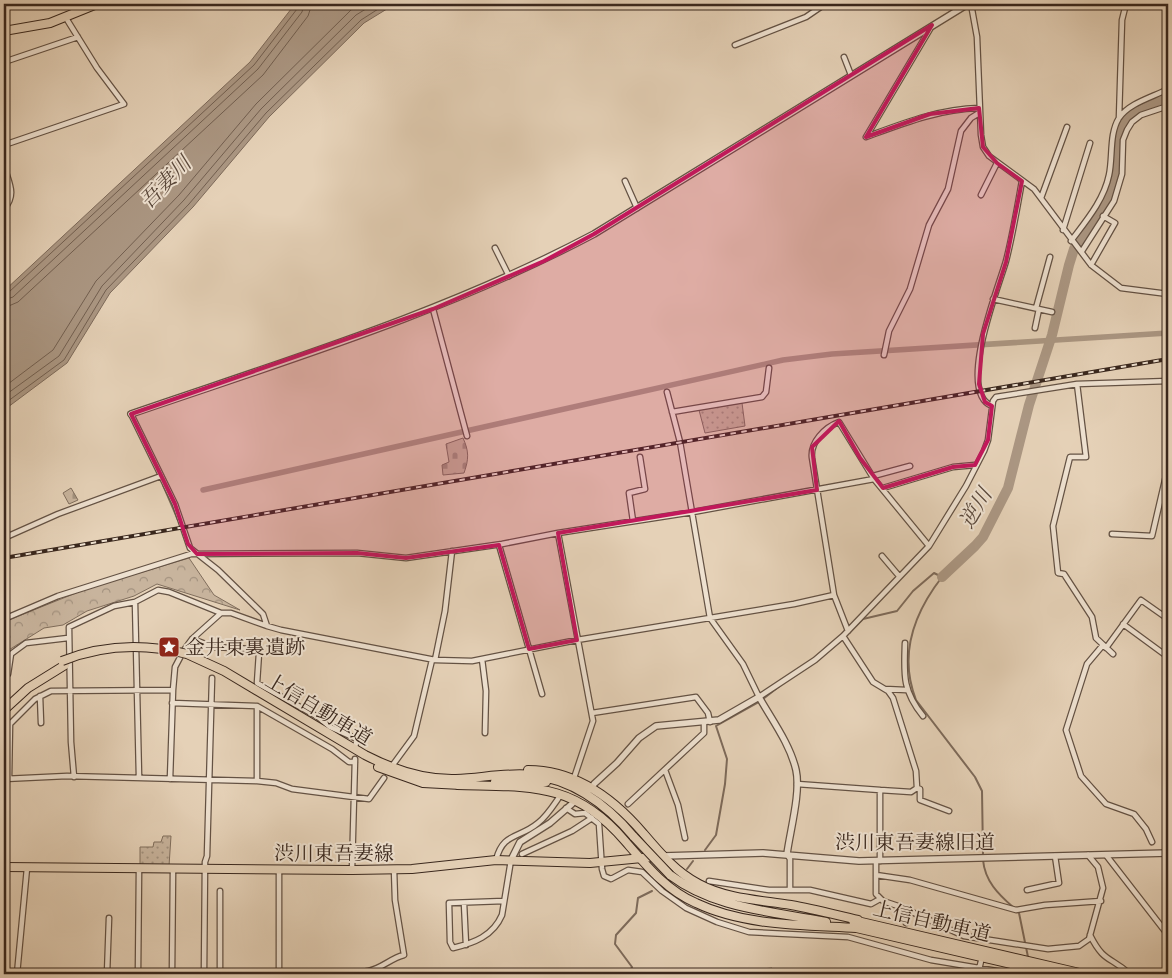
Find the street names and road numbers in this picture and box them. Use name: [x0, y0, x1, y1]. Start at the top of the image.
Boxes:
street label: 上信自動車道: [261, 667, 377, 751]
street label: 渋川東吾妻線旧道: [835, 829, 995, 855]
street label: 渋川東吾妻線: [274, 840, 394, 866]
street label: 上信自動車道: [871, 895, 993, 947]

